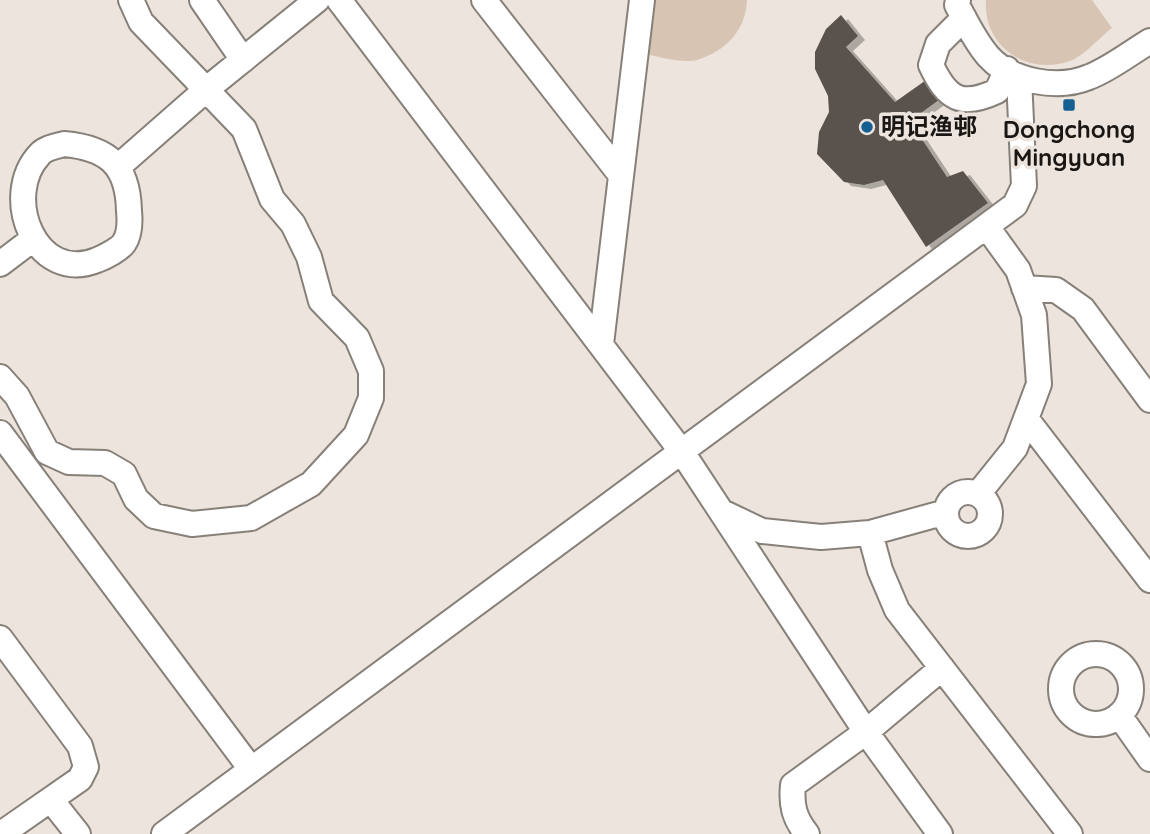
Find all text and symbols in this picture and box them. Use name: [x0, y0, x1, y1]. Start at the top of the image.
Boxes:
marker: Dongchong Mingyuan: [1061, 97, 1077, 113]
place label: 明记渔邨: [881, 111, 977, 141]
place label: Dongchong Mingyuan: [1003, 114, 1135, 172]
marker: 明记渔邨: [859, 119, 875, 135]

